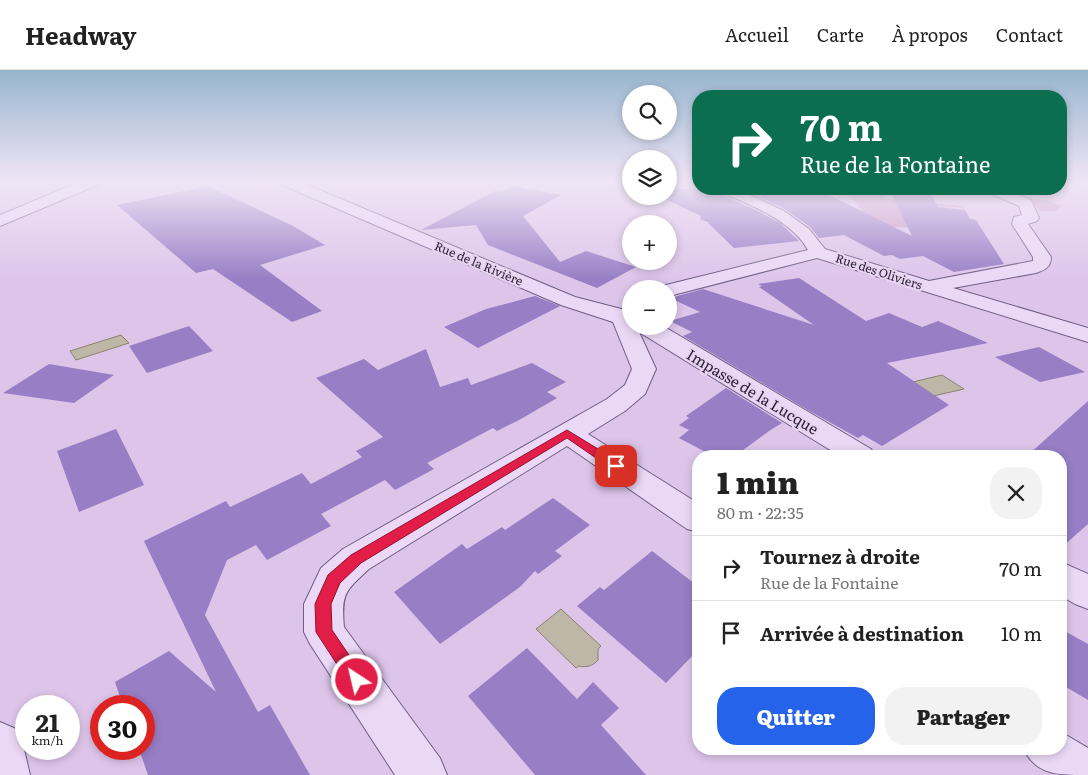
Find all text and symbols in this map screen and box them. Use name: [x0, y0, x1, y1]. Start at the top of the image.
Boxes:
text: Headway: [25, 17, 136, 52]
text: Accueil: [725, 21, 789, 48]
text: Carte: [817, 21, 864, 48]
text: À propos: [892, 21, 968, 48]
text: Contact: [996, 21, 1063, 48]
map controls: [622, 85, 677, 335]
button: search: [622, 85, 677, 140]
text: 70 m: [800, 100, 882, 152]
icon: right: [717, 110, 782, 175]
text: Rue de la Fontaine: [800, 147, 990, 180]
button: layers: [622, 150, 677, 205]
button: +: [622, 215, 677, 270]
street label: Rue de la Rivière: [432, 236, 526, 290]
street label: Rue des Oliviers: [833, 248, 925, 294]
button: −: [622, 280, 677, 335]
street label: Impasse de la Lucque: [683, 342, 824, 440]
pin: [595, 445, 637, 487]
icon: arrive: [602, 452, 630, 480]
text: 1 min: [717, 459, 799, 503]
button: close: [990, 467, 1042, 519]
text: 80 m · 22:35: [717, 500, 804, 524]
text: Tournez à droite: [760, 542, 920, 570]
icon: right: [717, 554, 745, 582]
text: 70 m: [999, 554, 1042, 582]
text: Rue de la Fontaine: [760, 570, 898, 594]
icon: arrive: [717, 619, 745, 647]
text: Arrivée à destination: [760, 619, 964, 647]
text: 10 m: [1001, 619, 1042, 647]
position arrow: [330, 653, 382, 705]
button: Quitter: [717, 687, 875, 745]
button: Partager: [885, 687, 1042, 745]
speed limit sign: 30: [90, 695, 155, 760]
text: 21: [36, 703, 59, 740]
text: km/h: [32, 731, 63, 749]

